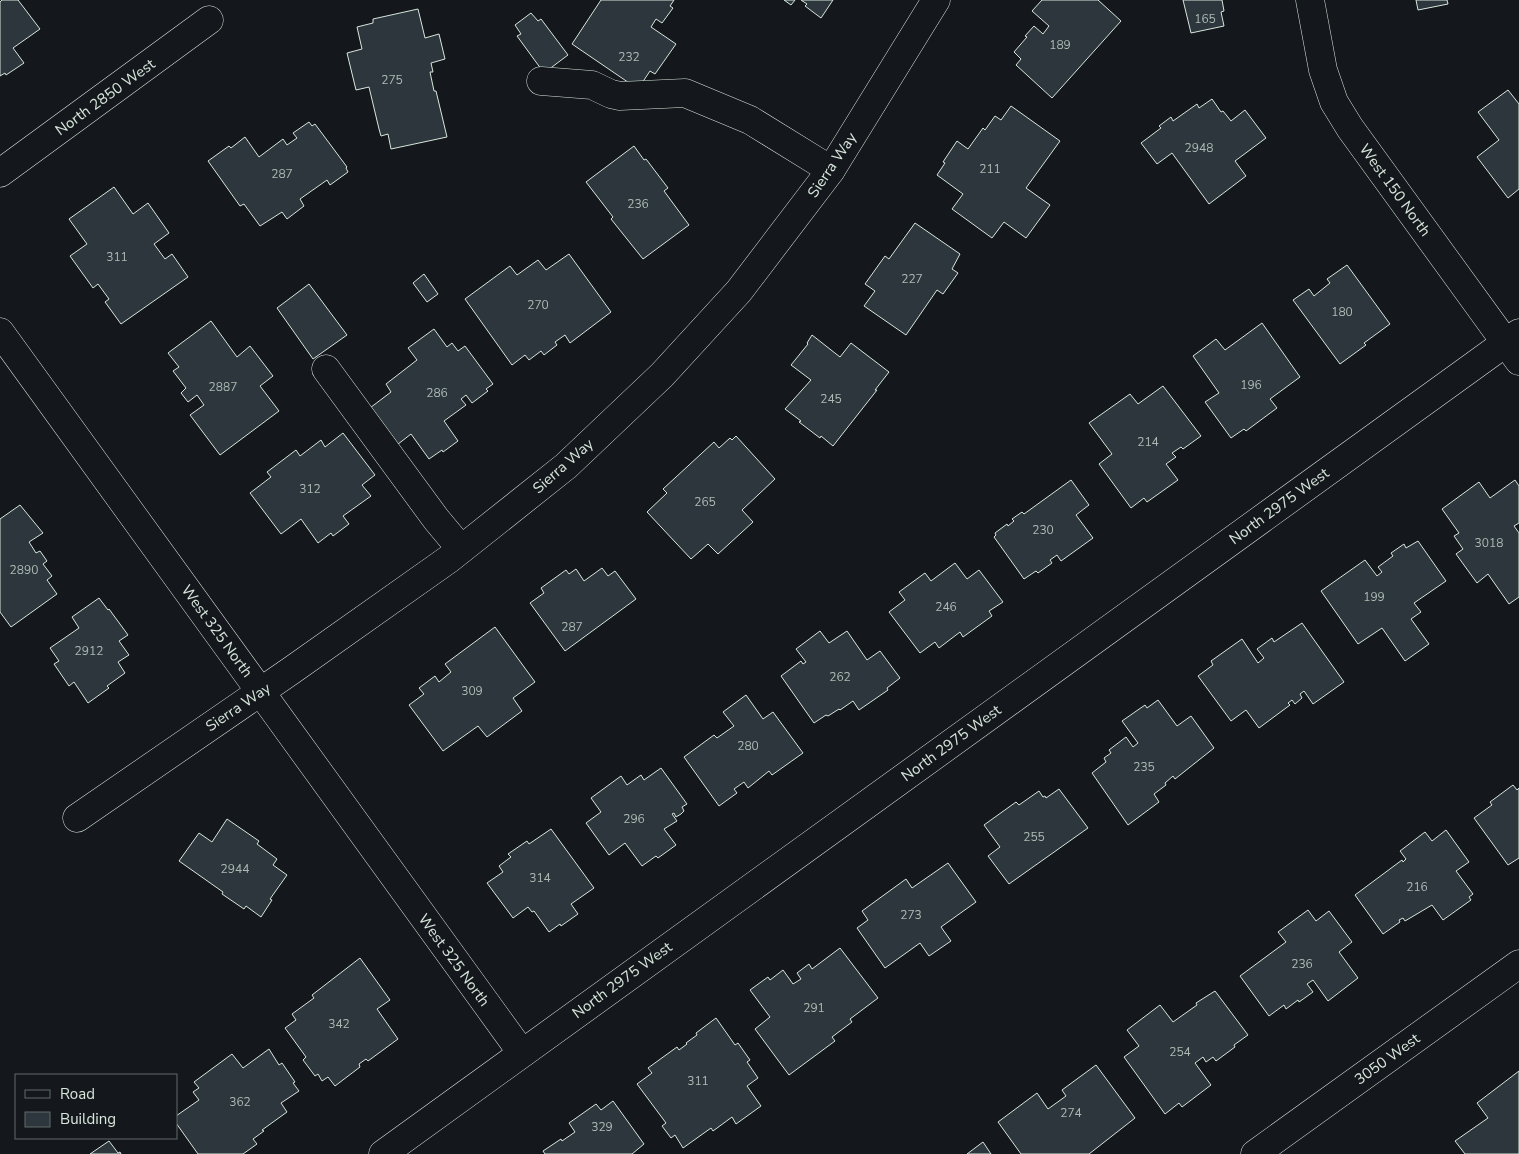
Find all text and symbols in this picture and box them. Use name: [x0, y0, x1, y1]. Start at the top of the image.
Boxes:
house number: 165: [1194, 11, 1216, 27]
house number: 189: [1049, 37, 1071, 53]
house number: 232: [618, 49, 640, 65]
street label: North 2850 West: [51, 54, 159, 140]
house number: 275: [381, 72, 403, 88]
street label: Sierra Way: [803, 128, 861, 201]
house number: 2948: [1185, 140, 1213, 156]
street label: West 150 North: [1355, 140, 1435, 240]
house number: 211: [979, 161, 1001, 177]
house number: 287: [271, 166, 293, 182]
house number: 236: [627, 196, 649, 212]
house number: 311: [106, 249, 128, 265]
house number: 227: [901, 271, 923, 287]
house number: 270: [527, 297, 549, 313]
house number: 180: [1331, 304, 1353, 320]
house number: 196: [1240, 377, 1262, 393]
house number: 2887: [209, 379, 237, 395]
house number: 286: [426, 385, 448, 401]
house number: 245: [820, 391, 842, 407]
street label: Sierra Way: [528, 434, 598, 498]
house number: 214: [1137, 434, 1159, 450]
street label: North 2975 West: [1225, 463, 1333, 549]
house number: 312: [299, 481, 321, 497]
house number: 265: [694, 494, 716, 510]
house number: 230: [1032, 522, 1054, 538]
house number: 3018: [1475, 535, 1503, 551]
house number: 2890: [10, 562, 38, 578]
street label: West 325 North: [177, 581, 257, 681]
house number: 199: [1363, 589, 1385, 605]
house number: 246: [935, 599, 957, 615]
house number: 287: [561, 619, 583, 635]
house number: 2912: [75, 643, 103, 659]
house number: 262: [829, 669, 851, 685]
street label: Sierra Way: [202, 678, 275, 736]
house number: 309: [461, 683, 483, 699]
street label: North 2975 West: [897, 700, 1005, 786]
house number: 280: [737, 738, 759, 754]
house number: 235: [1133, 759, 1155, 775]
house number: 296: [623, 811, 645, 827]
house number: 255: [1023, 829, 1045, 845]
house number: 2944: [221, 861, 249, 877]
house number: 314: [529, 870, 551, 886]
house number: 216: [1406, 879, 1428, 895]
house number: 273: [900, 907, 922, 923]
street label: West 325 North: [414, 910, 494, 1010]
street label: North 2975 West: [568, 937, 676, 1023]
house number: 236: [1291, 956, 1313, 972]
house number: 291: [803, 1000, 825, 1016]
house number: 342: [328, 1016, 350, 1032]
street label: 3050 West: [1350, 1028, 1424, 1089]
house number: 254: [1169, 1044, 1191, 1060]
house number: 311: [687, 1073, 709, 1089]
legend: [15, 1074, 178, 1139]
text: Road: [60, 1084, 95, 1104]
house number: 362: [229, 1094, 251, 1110]
house number: 274: [1060, 1105, 1082, 1121]
text: Building: [60, 1109, 116, 1129]
house number: 329: [591, 1119, 613, 1135]

